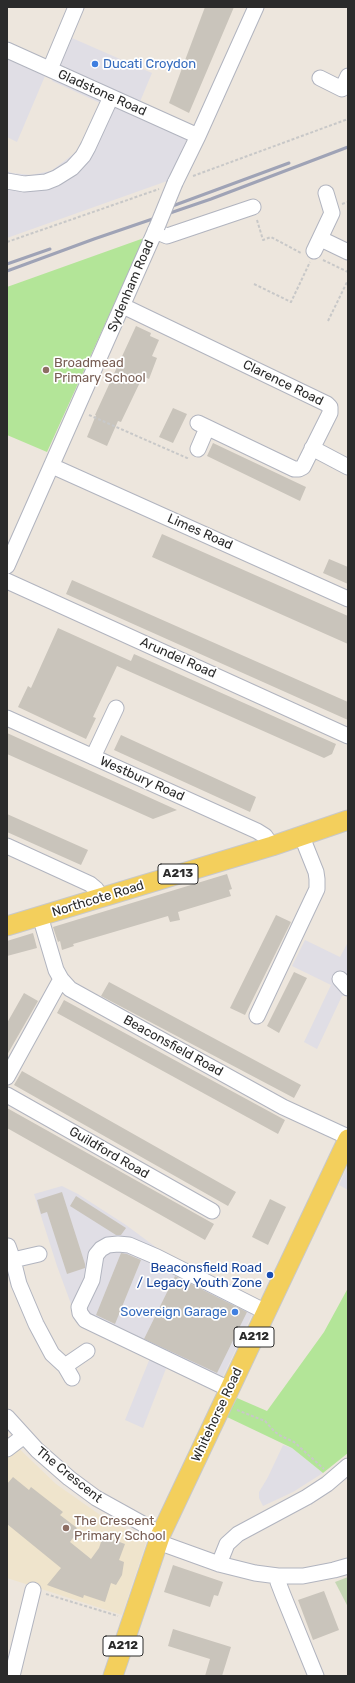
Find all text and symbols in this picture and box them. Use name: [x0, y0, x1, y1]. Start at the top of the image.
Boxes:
place label: Ducati Croydon: [103, 56, 196, 72]
marker: Ducati Croydon: [90, 59, 100, 69]
street label: Gladstone Road: [55, 67, 149, 119]
street label: Sydenham Road: [105, 238, 157, 334]
place label: Broadmead Primary School: [54, 355, 146, 386]
street label: Clarence Road: [240, 357, 326, 409]
marker: Broadmead Primary School: [41, 365, 51, 375]
street label: Limes Road: [165, 511, 235, 553]
street label: Arundel Road: [138, 634, 218, 682]
street label: Westbury Road: [97, 753, 187, 805]
road number: A213: [158, 864, 198, 884]
street label: Northcote Road: [50, 878, 146, 920]
street label: Beaconsfield Road: [120, 1012, 226, 1080]
street label: Guildford Road: [66, 1124, 152, 1182]
place label: Beaconsfield Road / Legacy Youth Zone: [137, 1260, 262, 1291]
marker: Beaconsfield Road / Legacy Youth Zone: [265, 1270, 275, 1280]
place label: Sovereign Garage: [120, 1304, 227, 1320]
marker: Sovereign Garage: [230, 1307, 240, 1317]
road number: A212: [234, 1327, 274, 1347]
street label: Whitehorse Road: [188, 1365, 246, 1465]
street label: The Crescent: [33, 1444, 105, 1506]
place label: The Crescent Primary School: [74, 1513, 166, 1544]
marker: The Crescent Primary School: [61, 1523, 71, 1533]
road number: A212: [103, 1636, 143, 1656]

